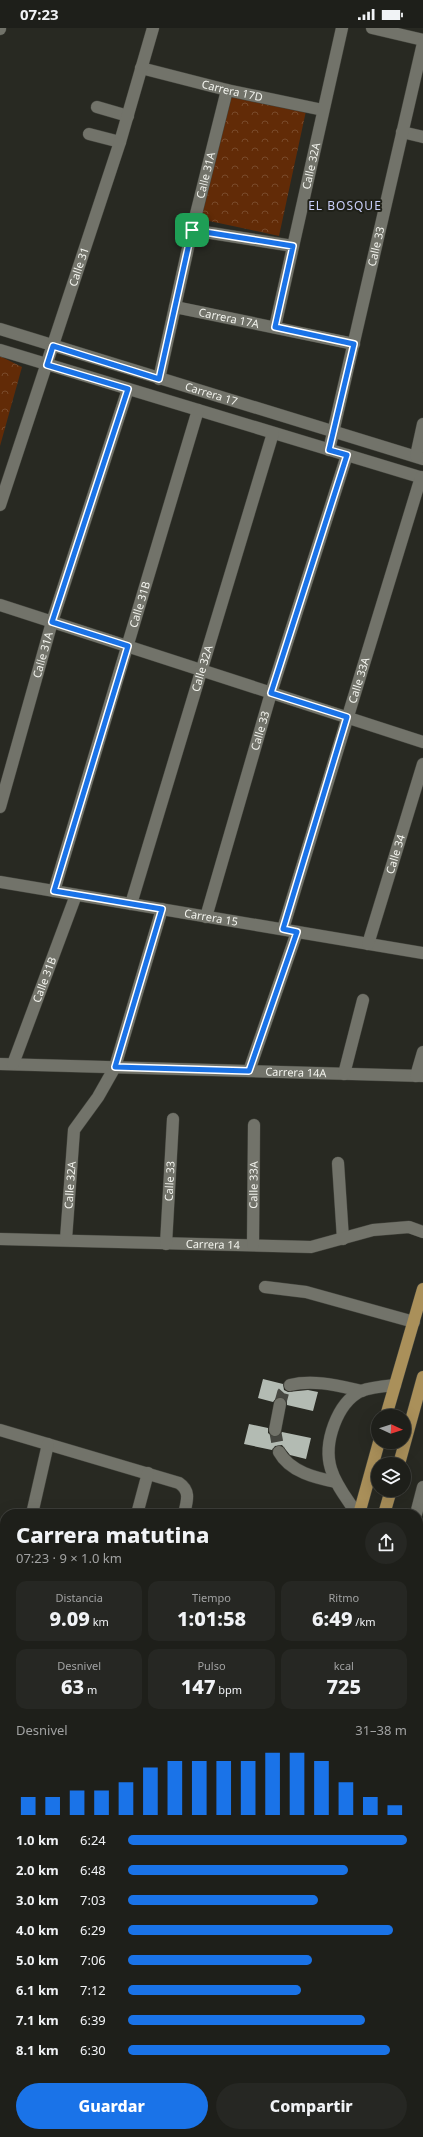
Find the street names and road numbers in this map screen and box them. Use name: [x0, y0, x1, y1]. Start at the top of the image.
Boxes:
street label: Carrera 17D: [200, 76, 264, 104]
street label: Calle 32A: [298, 140, 323, 191]
street label: Calle 31A: [192, 149, 218, 200]
street label: Calle 33: [364, 225, 387, 268]
street label: Calle 31: [65, 245, 92, 288]
street label: Carrera 17A: [197, 304, 261, 331]
street label: Carrera 17: [183, 378, 239, 409]
street label: Calle 31B: [125, 579, 153, 629]
street label: Calle 31A: [29, 629, 56, 680]
street label: Calle 32A: [187, 642, 216, 693]
street label: Calle 33A: [344, 654, 373, 705]
street label: Calle 33: [247, 709, 272, 752]
street label: Calle 34: [382, 832, 408, 876]
street label: Carrera 15: [183, 905, 239, 929]
street label: Calle 31B: [29, 955, 59, 1004]
street label: Carrera 14A: [265, 1064, 328, 1080]
street label: Calle 32A: [60, 1160, 79, 1209]
street label: Calle 33: [160, 1160, 178, 1202]
street label: Calle 33A: [245, 1160, 261, 1209]
street label: Carrera 14: [186, 1236, 241, 1252]

